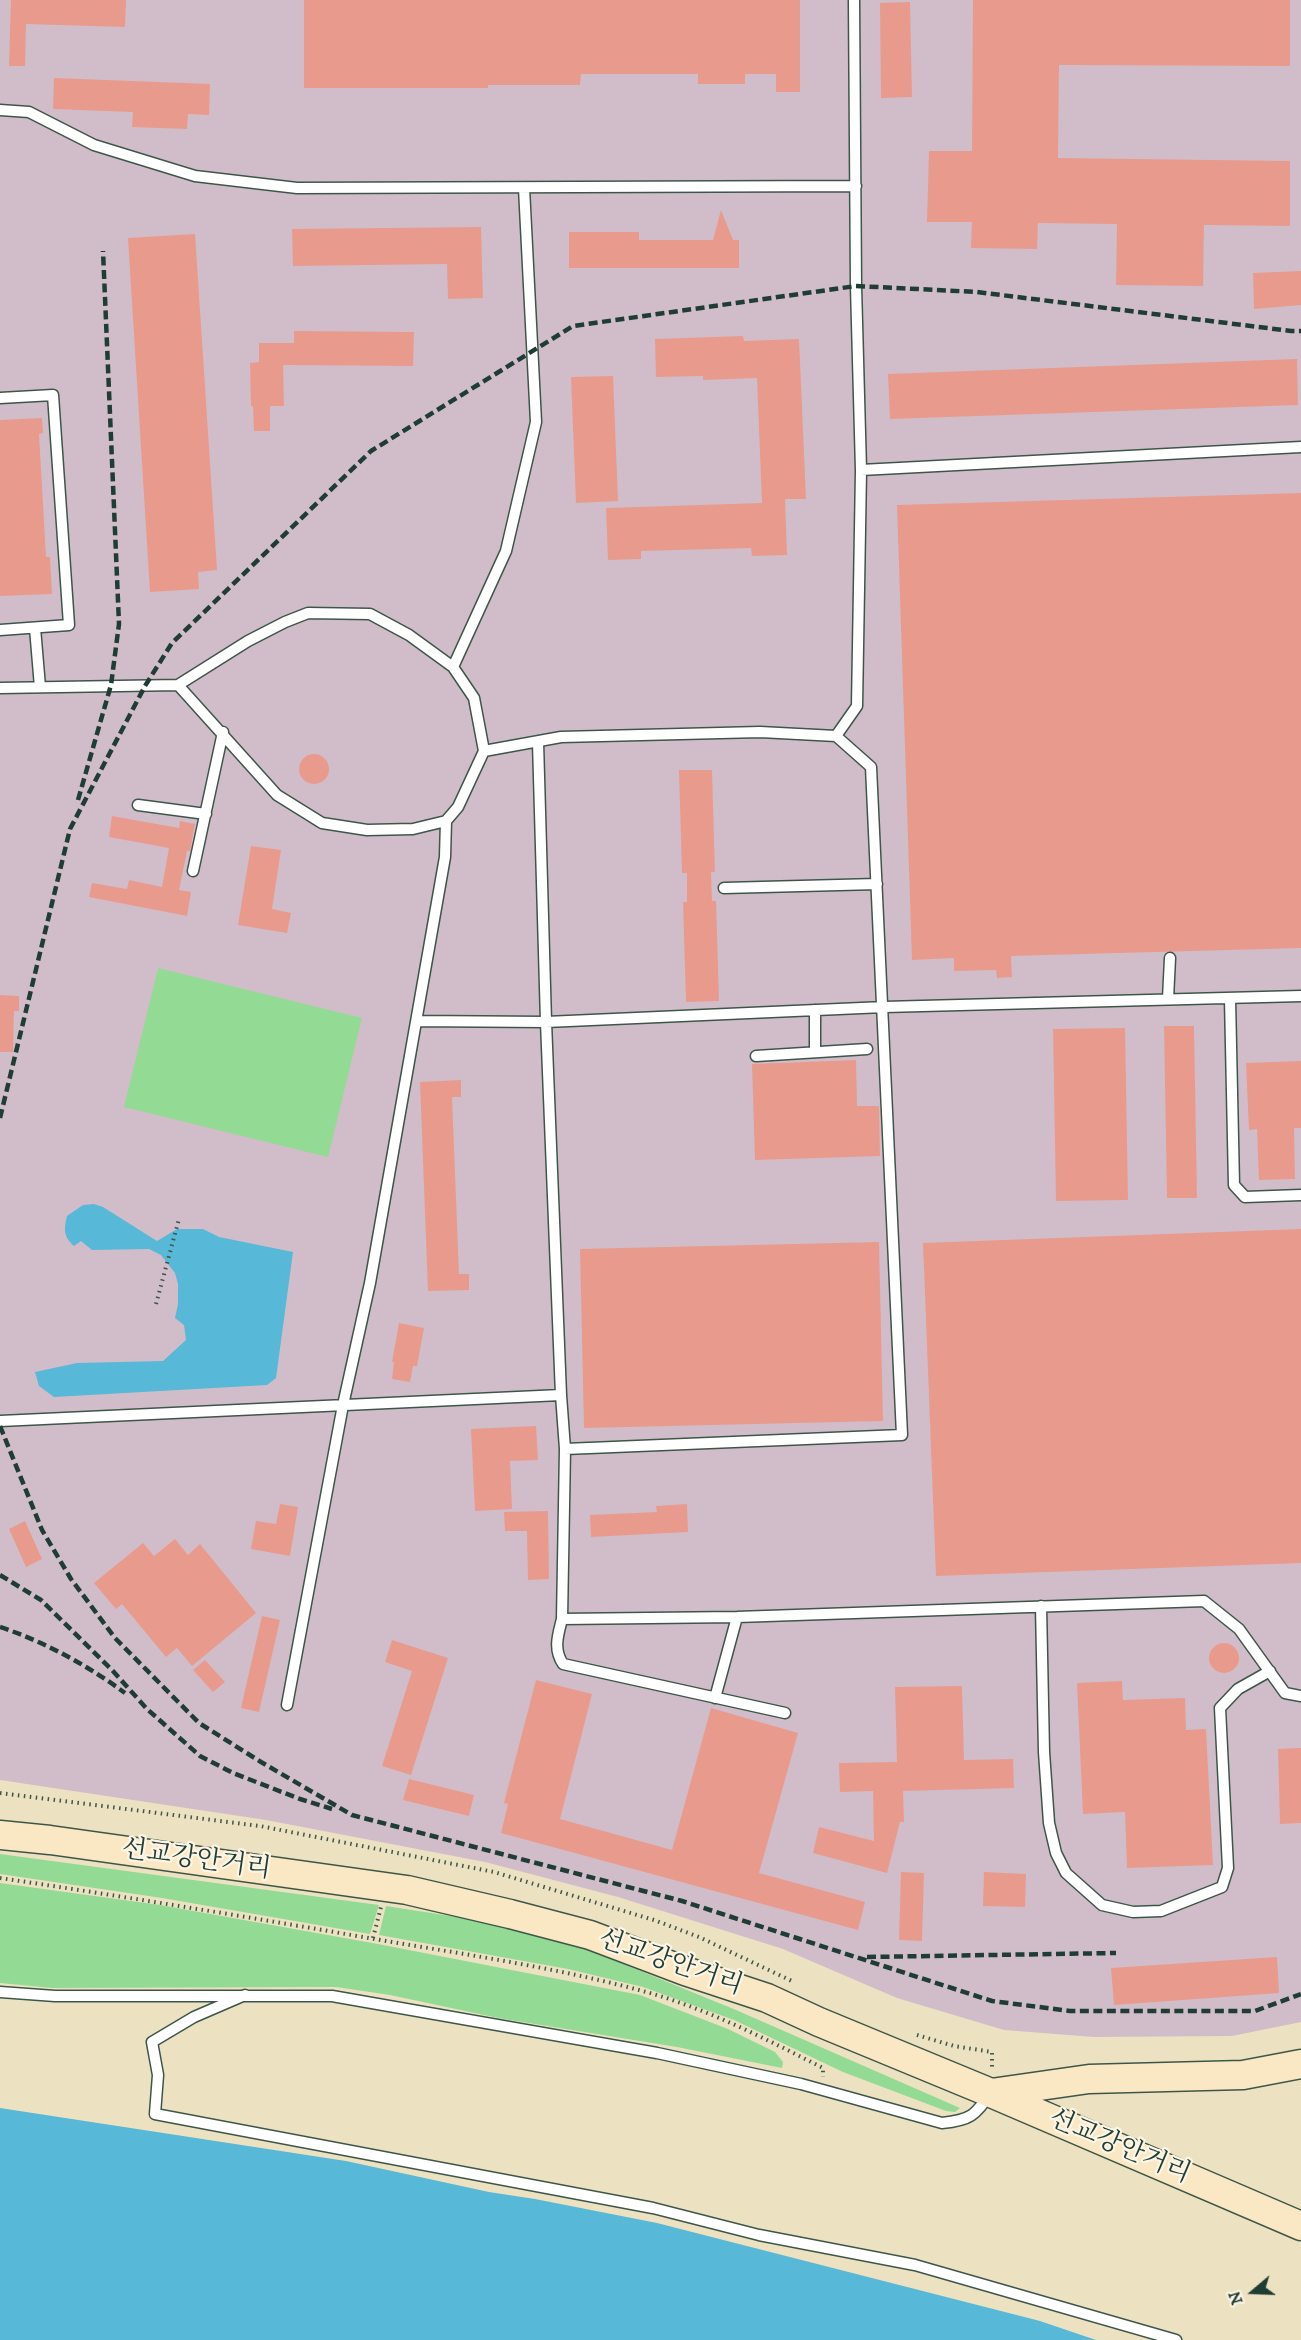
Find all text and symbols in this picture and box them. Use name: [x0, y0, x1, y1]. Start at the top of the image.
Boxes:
street label: 선교강안거리: [119, 1835, 273, 1887]
street label: 선교강안거리: [594, 1925, 746, 2003]
street label: 선교강안거리: [1044, 2104, 1194, 2192]
north arrow: [1223, 2262, 1283, 2322]
text: N: [1224, 2288, 1248, 2307]

